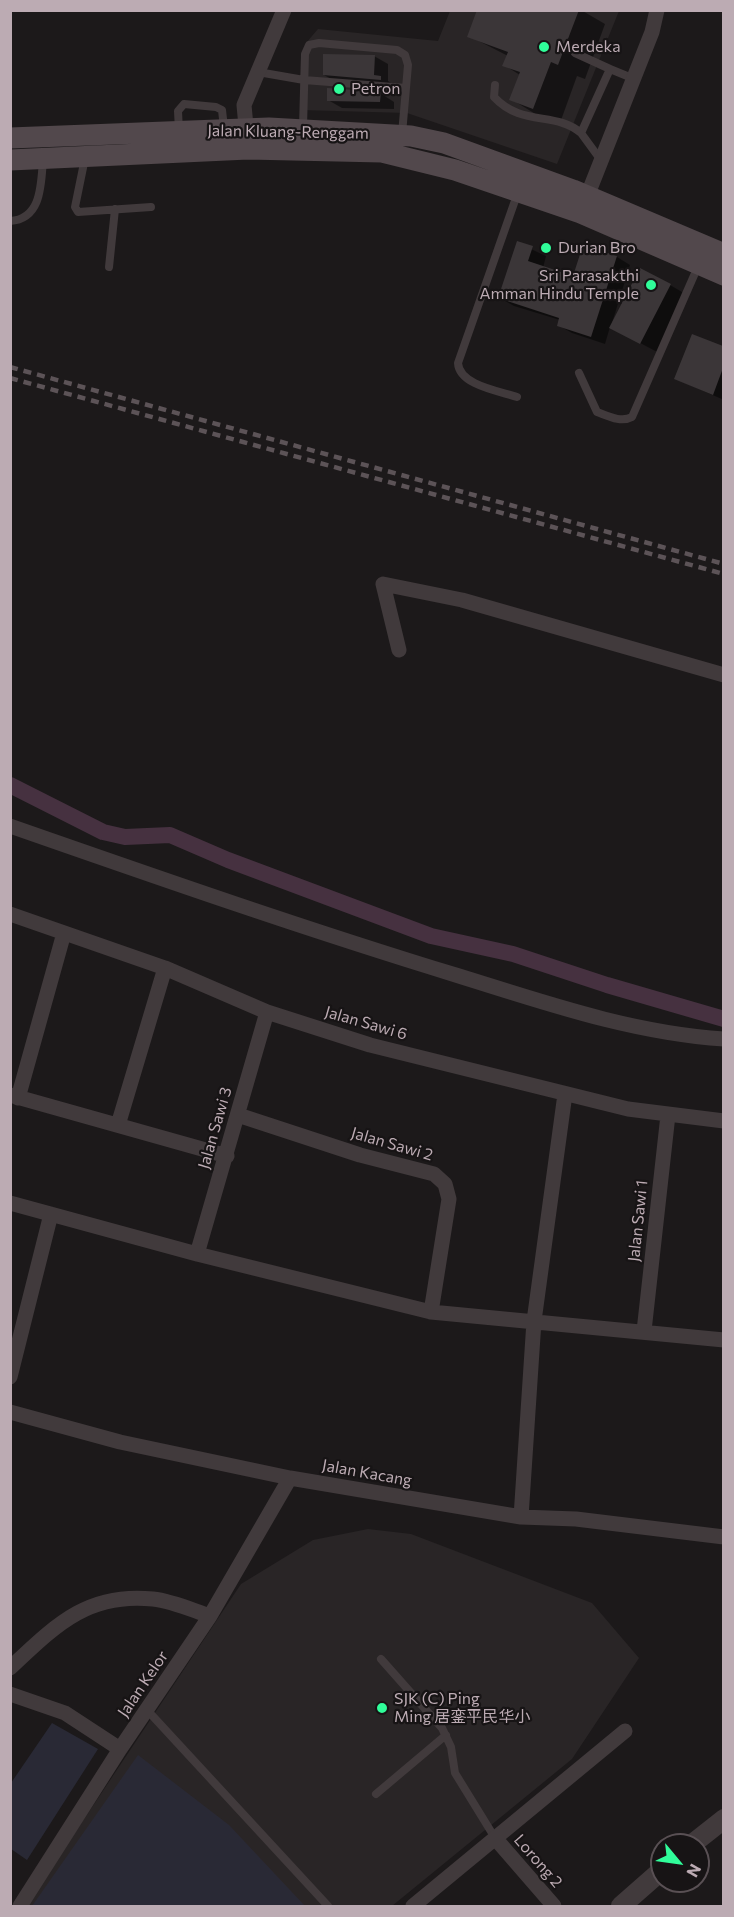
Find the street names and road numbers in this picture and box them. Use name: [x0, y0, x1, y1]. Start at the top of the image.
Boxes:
street label: Jalan Kluang-Renggam: [207, 121, 369, 143]
street label: Jalan Sawi 6: [323, 1002, 409, 1044]
street label: Jalan Sawi 3: [194, 1085, 236, 1171]
street label: Jalan Sawi 2: [349, 1123, 435, 1165]
street label: Jalan Sawi 1: [624, 1179, 652, 1263]
street label: Jalan Kacang: [321, 1456, 413, 1490]
street label: Jalan Kelor: [114, 1647, 172, 1721]
street label: Lorong 2: [510, 1830, 566, 1892]

